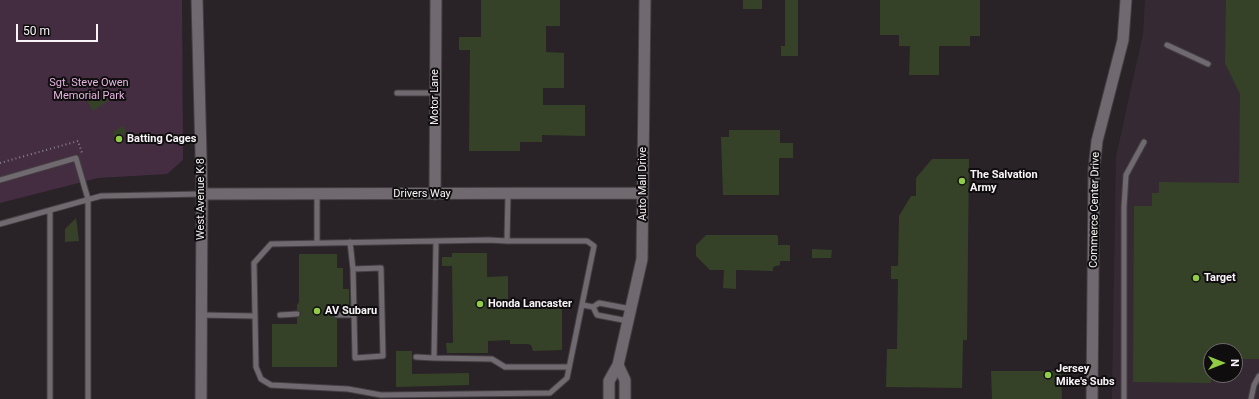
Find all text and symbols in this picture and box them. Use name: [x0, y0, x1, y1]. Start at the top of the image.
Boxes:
scale bar: [18, 16, 100, 42]
text: 50 m: [23, 24, 50, 38]
street label: Motor Lane: [428, 69, 442, 125]
park label: Sgt. Steve Owen Memorial Park: [49, 76, 129, 102]
place label: Batting Cages: [127, 132, 196, 146]
marker: Batting Cages: [114, 134, 124, 144]
street label: Auto Mall Drive: [636, 147, 650, 221]
street label: Commerce Center Drive: [1087, 152, 1103, 268]
street label: West Avenue K 8: [194, 158, 208, 240]
place label: The Salvation Army: [970, 168, 1038, 194]
marker: The Salvation Army: [957, 176, 967, 186]
street label: Drivers Way: [393, 187, 451, 201]
place label: Target: [1204, 271, 1236, 285]
marker: Target: [1191, 273, 1201, 283]
place label: Honda Lancaster: [488, 297, 572, 311]
marker: Honda Lancaster: [475, 299, 485, 309]
place label: AV Subaru: [325, 304, 377, 318]
marker: AV Subaru: [312, 306, 322, 316]
north arrow: [1203, 343, 1243, 383]
text: N: [1228, 359, 1241, 367]
place label: Jersey Mike's Subs: [1056, 362, 1115, 388]
marker: Jersey Mike's Subs: [1043, 370, 1053, 380]

